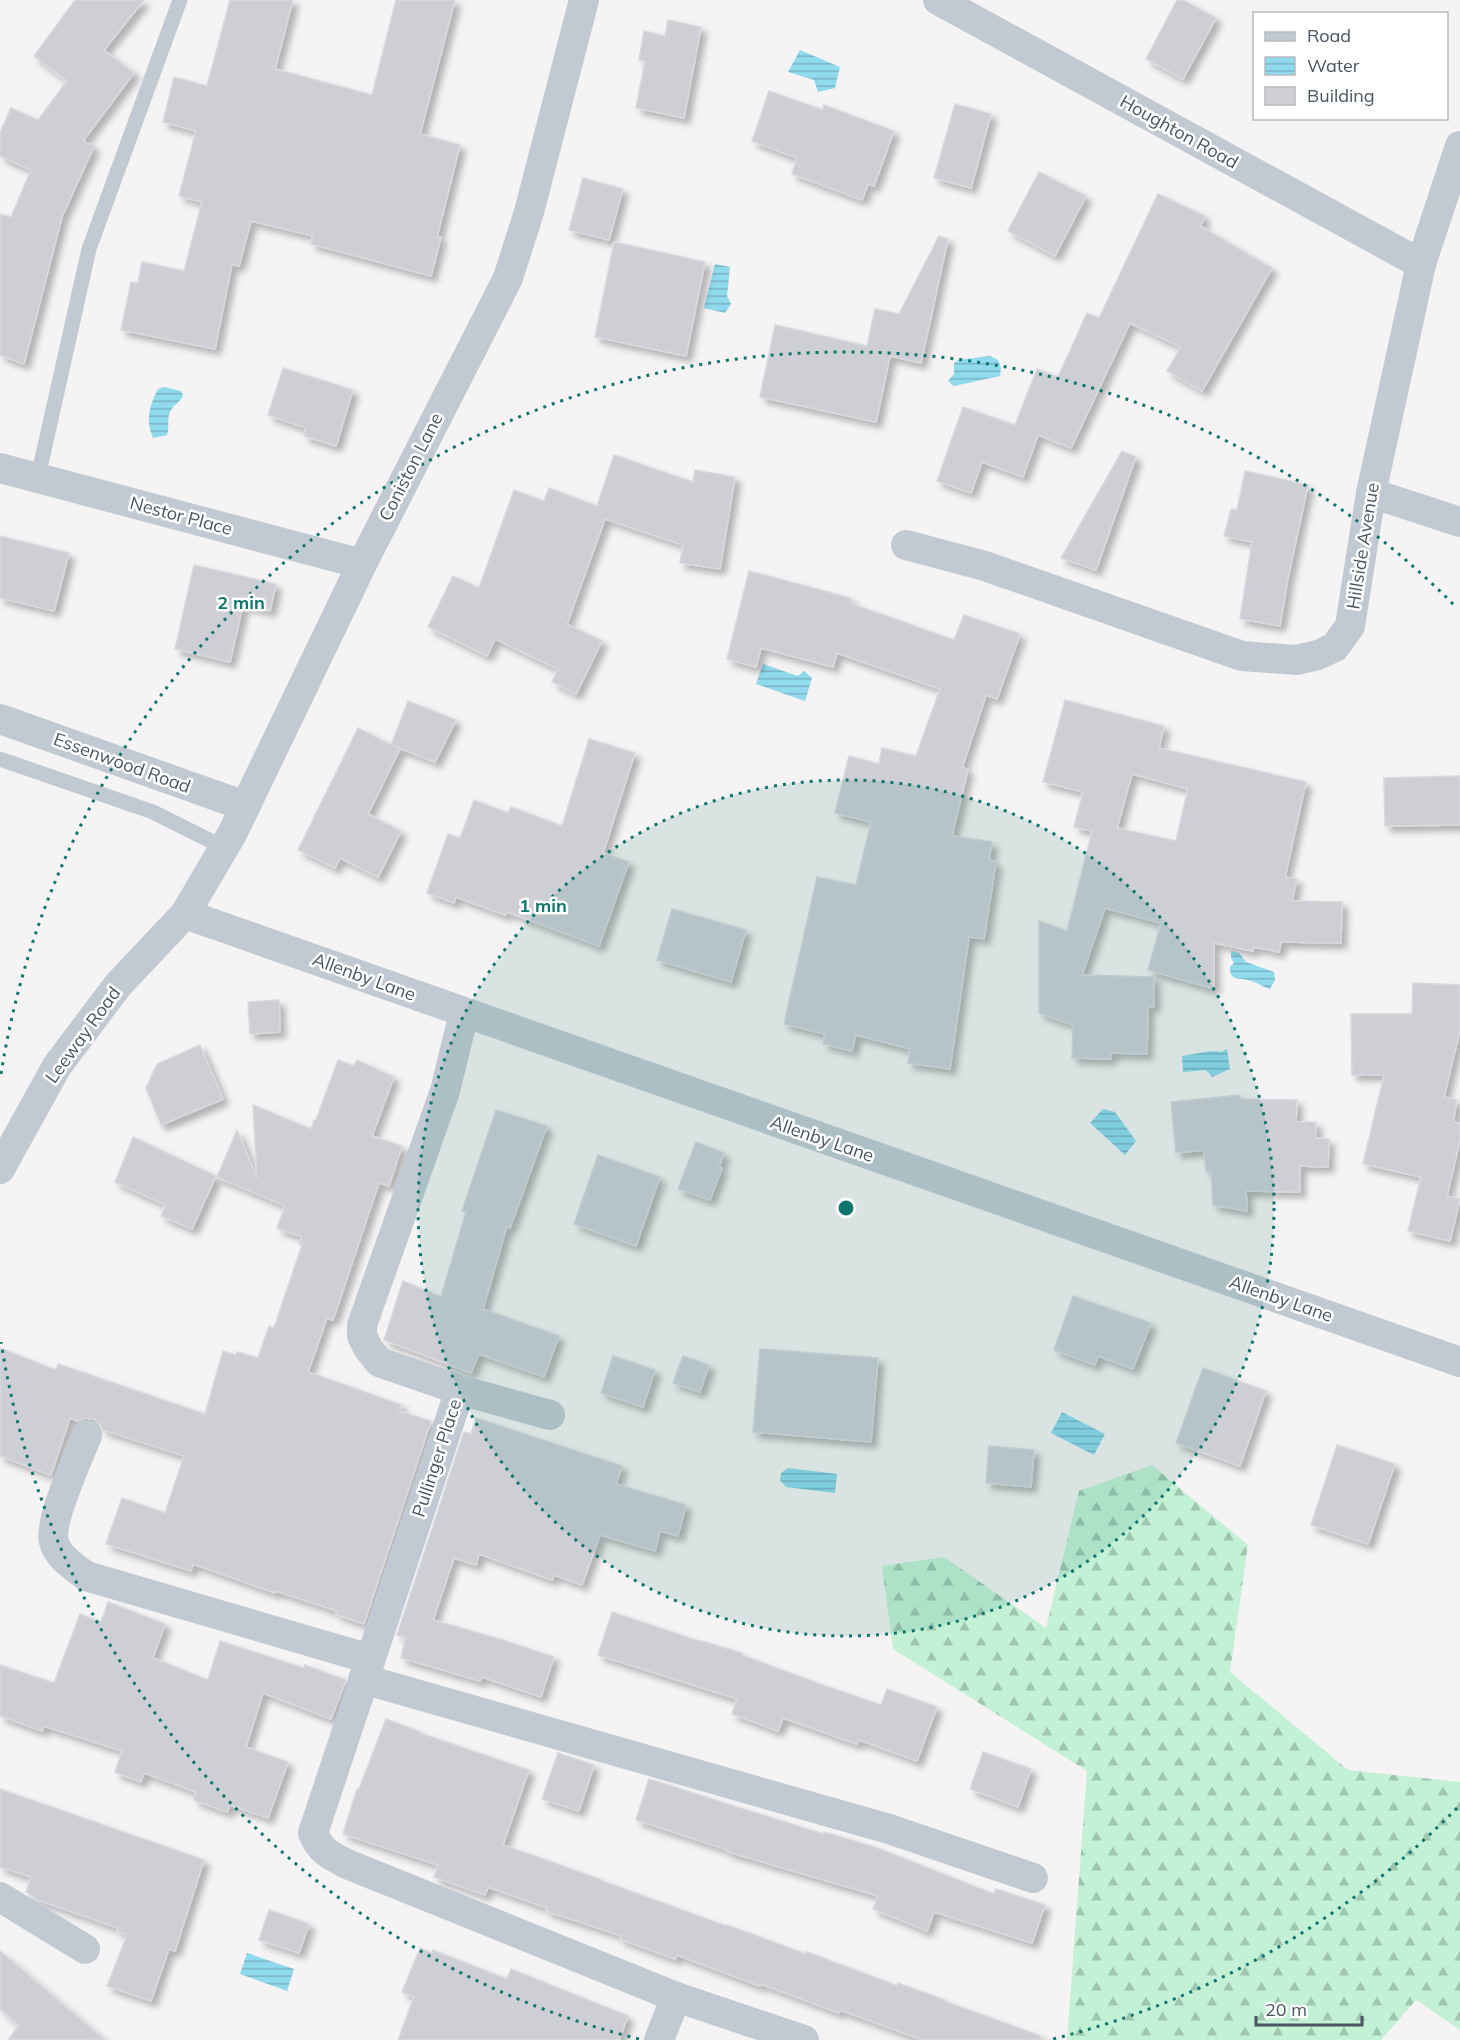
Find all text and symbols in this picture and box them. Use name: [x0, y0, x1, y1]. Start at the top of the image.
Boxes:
legend: [1253, 12, 1448, 120]
text: Road: [1307, 24, 1351, 47]
text: Water: [1307, 54, 1360, 77]
text: Building: [1307, 84, 1375, 107]
street label: Houghton Road: [1116, 90, 1242, 174]
street label: Coniston Lane: [373, 409, 448, 525]
street label: Hillside Avenue: [1341, 481, 1384, 611]
street label: Nestor Place: [127, 491, 235, 540]
text: 2 min: [217, 591, 265, 614]
street label: Essenwood Road: [50, 727, 194, 798]
text: 1 min: [519, 894, 567, 917]
street label: Allenby Lane: [309, 947, 419, 1006]
street label: Leeway Road: [40, 982, 125, 1087]
street label: Allenby Lane: [767, 1110, 877, 1167]
centre of rings: [836, 1198, 856, 1218]
street label: Allenby Lane: [1226, 1270, 1336, 1327]
street label: Pullinger Place: [407, 1396, 466, 1520]
scale bar: [1256, 1989, 1362, 2027]
text: 20 m: [1265, 1998, 1307, 2021]

